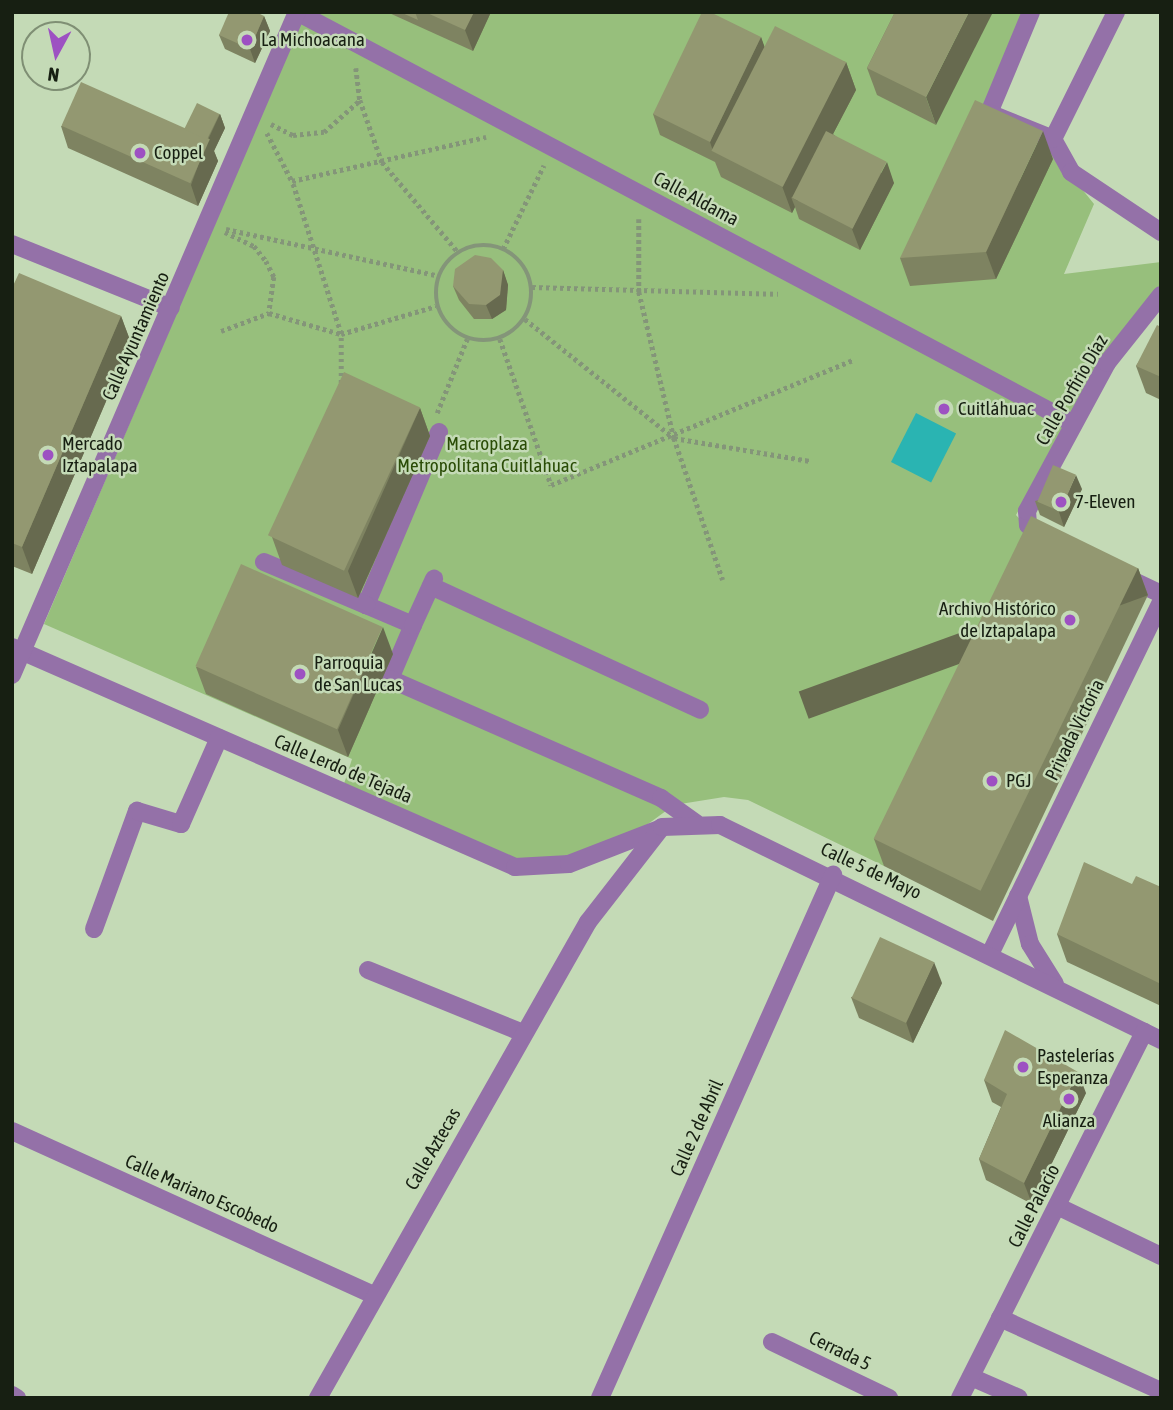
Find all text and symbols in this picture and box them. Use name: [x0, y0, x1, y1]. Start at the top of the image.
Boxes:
north arrow: [21, 21, 91, 91]
place label: La Michoacana: [261, 29, 365, 51]
marker: La Michoacana: [239, 32, 255, 48]
text: N: [46, 63, 60, 86]
place label: Coppel: [154, 142, 203, 164]
marker: Coppel: [132, 145, 148, 161]
street label: Calle Aldama: [650, 167, 742, 231]
street label: Calle Ayuntamiento: [97, 268, 175, 404]
street label: Calle Porfirio Díaz: [1031, 331, 1113, 449]
place label: Cuitláhuac: [958, 398, 1034, 420]
marker: Cuitláhuac: [936, 401, 952, 417]
place label: Mercado Iztapalapa: [62, 433, 138, 477]
park label: Macroplaza Metropolitana Cuitlahuac: [397, 433, 577, 477]
marker: Mercado Iztapalapa: [40, 447, 56, 463]
place label: 7-Eleven: [1075, 491, 1136, 513]
marker: 7-Eleven: [1053, 494, 1069, 510]
place label: Archivo Histórico de Iztapalapa: [939, 598, 1056, 642]
marker: Archivo Histórico de Iztapalapa: [1062, 612, 1078, 628]
place label: Parroquia de San Lucas: [314, 652, 402, 696]
marker: Parroquia de San Lucas: [292, 666, 308, 682]
street label: Privada Victoria: [1041, 676, 1109, 784]
street label: Calle Lerdo de Tejada: [271, 730, 415, 808]
place label: PGJ: [1006, 770, 1031, 792]
marker: PGJ: [984, 773, 1000, 789]
street label: Calle 5 de Mayo: [817, 838, 925, 904]
place label: Pastelerías Esperanza: [1037, 1045, 1114, 1089]
marker: Pastelerías Esperanza: [1015, 1059, 1031, 1075]
street label: Calle 2 de Abril: [666, 1076, 728, 1180]
marker: Alianza: [1061, 1091, 1077, 1107]
street label: Calle Aztecas: [400, 1104, 466, 1194]
place label: Alianza: [1043, 1110, 1095, 1132]
street label: Calle Mariano Escobedo: [122, 1150, 282, 1238]
street label: Calle Palacio: [1003, 1161, 1065, 1251]
street label: Cerrada 5: [805, 1326, 875, 1376]

